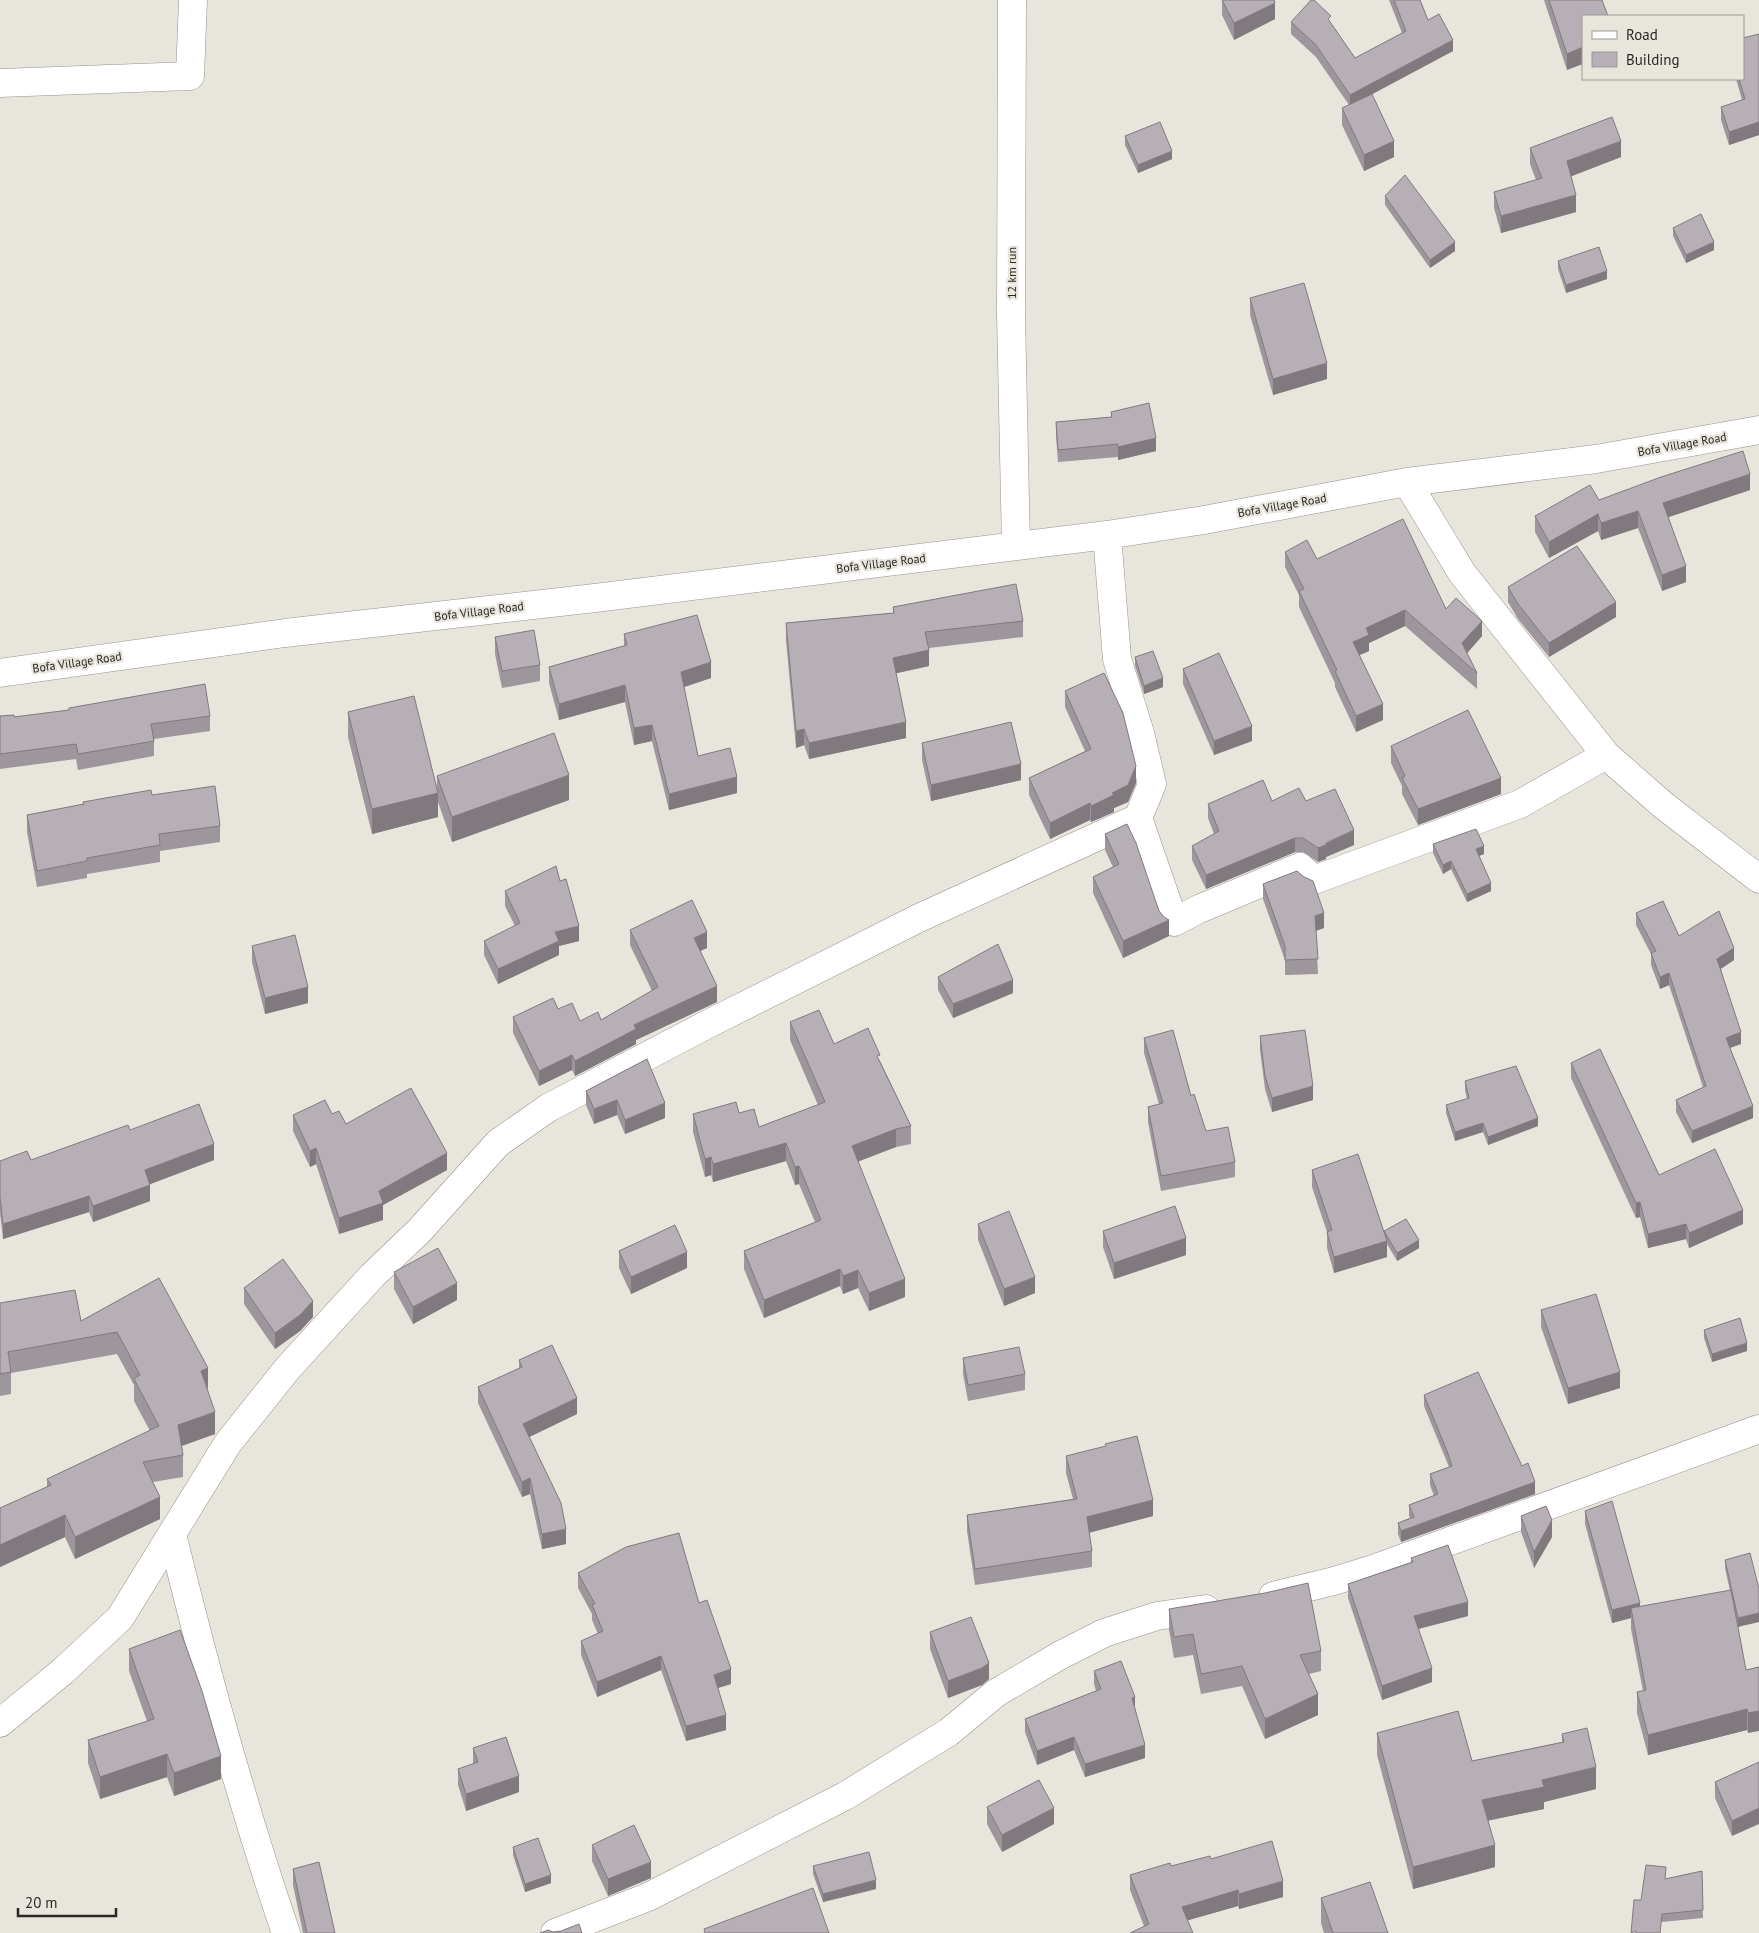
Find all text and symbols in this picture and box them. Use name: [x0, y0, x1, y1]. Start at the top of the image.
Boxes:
legend: [1582, 15, 1744, 80]
text: Road: [1626, 25, 1658, 44]
text: Building: [1626, 50, 1680, 69]
street label: 12 km run: [1004, 247, 1019, 299]
street label: Bofa Village Road: [1636, 429, 1728, 459]
street label: Bofa Village Road: [1236, 490, 1328, 520]
street label: Bofa Village Road: [835, 550, 927, 576]
street label: Bofa Village Road: [433, 598, 525, 624]
street label: Bofa Village Road: [31, 648, 123, 676]
scale bar: [18, 1886, 115, 1918]
text: 20 m: [25, 1893, 58, 1912]

